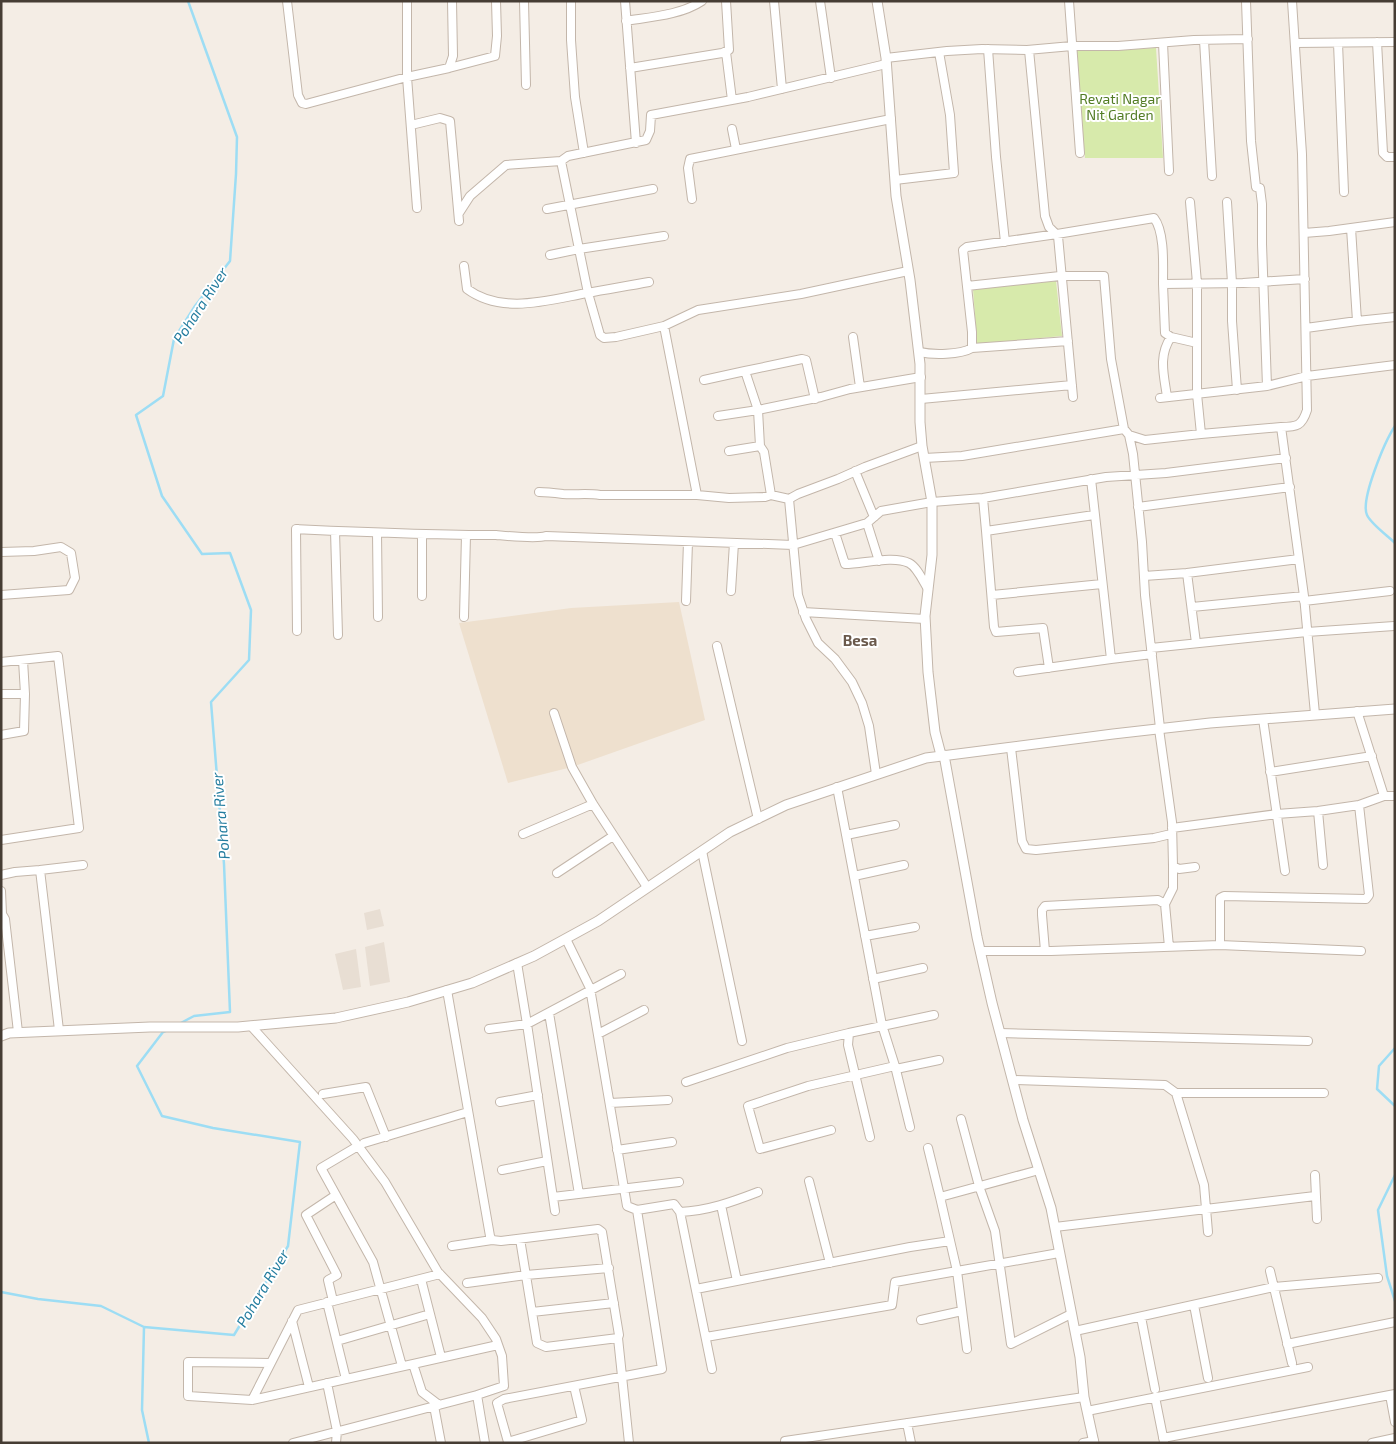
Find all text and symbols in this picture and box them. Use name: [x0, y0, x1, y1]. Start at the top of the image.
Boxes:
park label: Revati Nagar Nit Garden: [1079, 90, 1161, 123]
water label: Pohara River: [169, 263, 232, 346]
district label: Besa: [843, 631, 877, 649]
water label: Pohara River: [207, 771, 233, 860]
water label: Pohara River: [232, 1245, 293, 1330]

